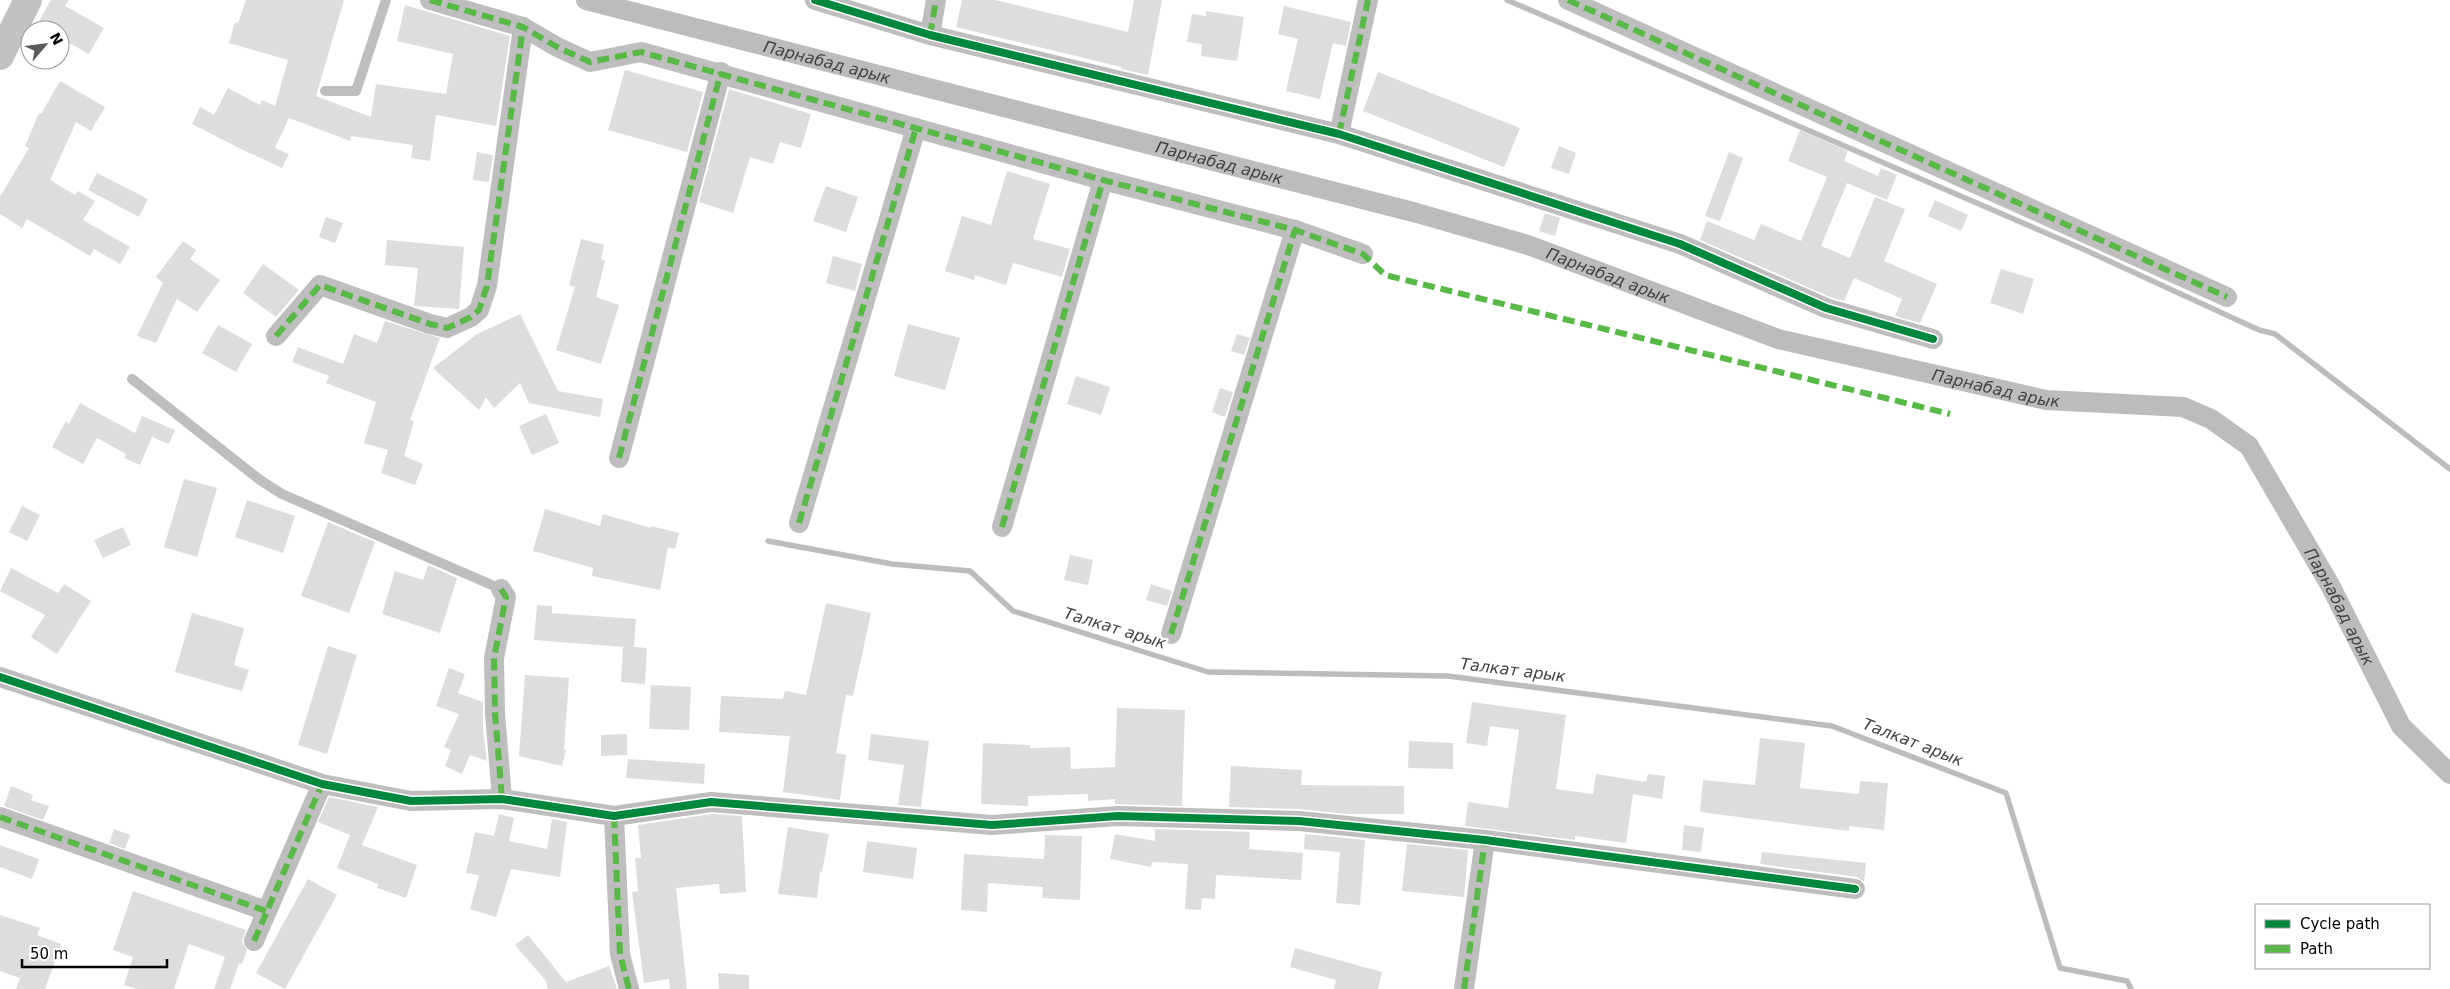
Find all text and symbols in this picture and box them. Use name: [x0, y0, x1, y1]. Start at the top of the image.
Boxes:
north arrow: [20, 20, 70, 70]
text: N: [47, 30, 66, 48]
water label: Парнабад арык: [762, 36, 893, 87]
water label: Парнабад арык: [1154, 137, 1285, 188]
water label: Парнабад арык: [1544, 243, 1673, 307]
water label: Парнабад арык: [1930, 365, 2061, 410]
water label: Парнабад арык: [2301, 544, 2379, 669]
water label: Талкат арык: [1062, 603, 1169, 653]
water label: Талкат арык: [1459, 654, 1567, 686]
water label: Талкат арык: [1860, 714, 1966, 770]
legend: [2255, 904, 2430, 969]
text: Cycle path: [2300, 915, 2380, 933]
scale bar: [22, 936, 168, 968]
text: Path: [2300, 940, 2333, 958]
text: 50 m: [30, 945, 68, 963]

